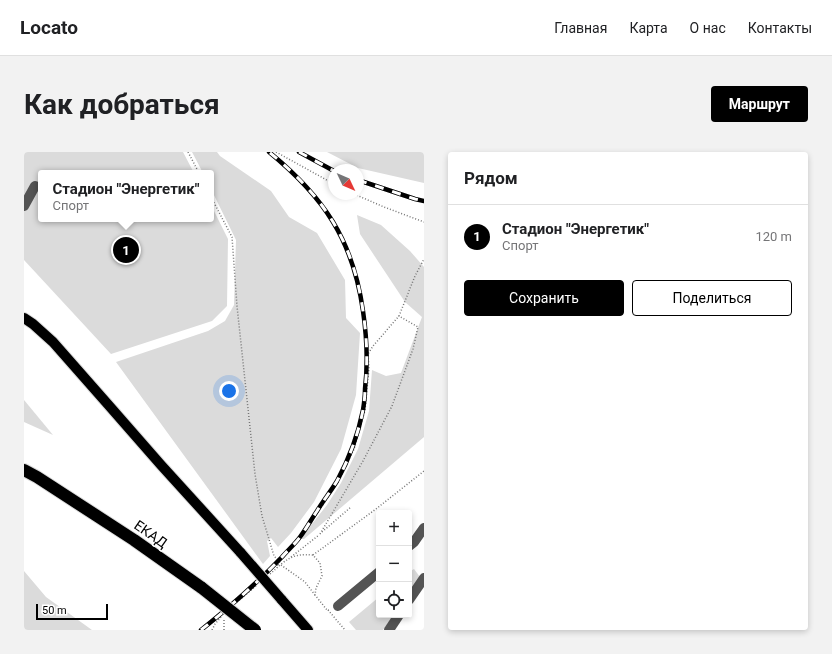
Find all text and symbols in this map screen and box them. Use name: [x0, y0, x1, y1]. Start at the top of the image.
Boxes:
text: Locato: [20, 16, 78, 39]
text: Главная: [554, 20, 607, 36]
text: Карта: [629, 20, 668, 36]
text: О нас: [690, 20, 726, 36]
text: Контакты: [748, 20, 812, 36]
button: Маршрут: [711, 86, 808, 122]
text: Как добраться: [24, 88, 220, 121]
north arrow: [328, 164, 364, 200]
text: Рядом: [464, 168, 518, 188]
popup: [38, 170, 214, 222]
text: Стадион "Энергетик": [53, 180, 200, 198]
text: Спорт: [53, 198, 89, 213]
text: Стадион "Энергетик": [502, 220, 649, 238]
text: 1: [473, 229, 481, 244]
text: 120 m: [755, 229, 792, 244]
pin: 1: [113, 235, 139, 265]
text: Спорт: [502, 238, 538, 253]
button: Сохранить: [464, 280, 624, 316]
button: Поделиться: [632, 280, 792, 316]
your location: [219, 381, 239, 401]
map controls: [376, 510, 412, 618]
button: +: [376, 510, 412, 546]
street label: ЕКАД: [131, 517, 171, 551]
button: −: [376, 546, 412, 582]
button: locate: [376, 582, 412, 618]
scale bar: [36, 602, 108, 621]
text: 50 m: [42, 604, 67, 617]

